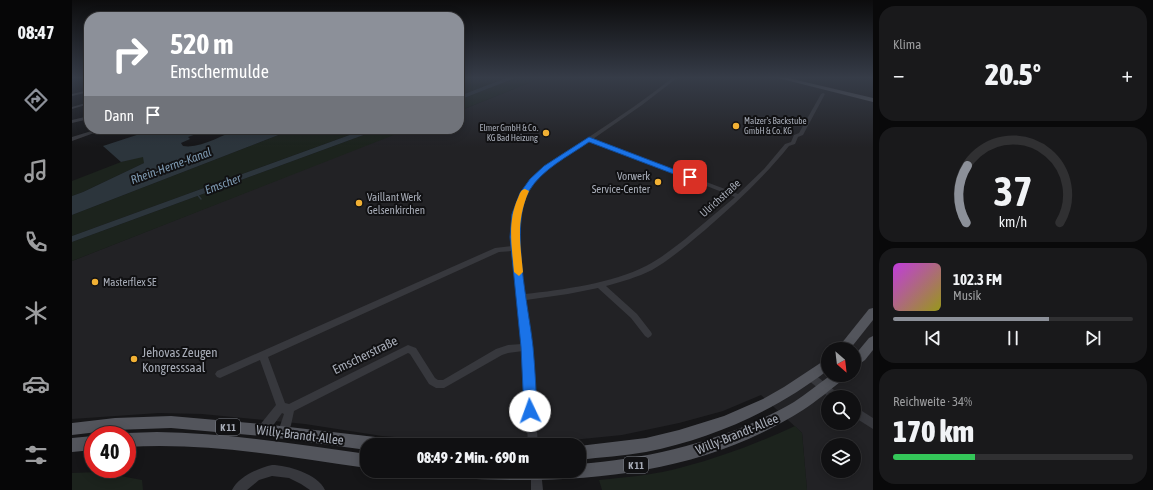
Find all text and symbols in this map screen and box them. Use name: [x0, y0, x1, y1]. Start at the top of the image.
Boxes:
text: 08:47: [17, 22, 55, 43]
icon: right: [104, 28, 156, 80]
text: 520 m: [170, 28, 233, 60]
text: Klima: [893, 37, 921, 52]
text: 20.5°: [985, 57, 1041, 91]
text: Emschermulde: [170, 61, 269, 82]
text: −: [893, 61, 904, 87]
text: +: [1122, 61, 1133, 87]
icon: directions: [22, 86, 50, 114]
icon: arrive: [142, 104, 164, 126]
text: Dann: [104, 107, 134, 124]
place label: Malzer's Backstube GmbH & Co. KG: [744, 116, 807, 136]
marker: Malzer's Backstube GmbH & Co. KG: [731, 121, 741, 131]
place label: Elmer GmbH & Co. KG Bad Heizung: [480, 123, 538, 143]
marker: Elmer GmbH & Co. KG Bad Heizung: [541, 128, 551, 138]
water label: Rhein-Herne-Kanal: [129, 145, 213, 187]
icon: music: [22, 157, 50, 185]
pin: [673, 160, 707, 194]
icon: arrive: [679, 166, 701, 188]
text: 37: [993, 166, 1033, 214]
place label: Vorwerk Service-Center: [592, 170, 651, 195]
water label: Emscher: [203, 171, 243, 197]
marker: Vorwerk Service-Center: [653, 177, 663, 187]
street label: Ulrichstraße: [697, 177, 743, 219]
place label: Vaillant Werk Gelsenkirchen: [367, 191, 425, 216]
marker: Vaillant Werk Gelsenkirchen: [354, 198, 364, 208]
text: km/h: [999, 213, 1027, 229]
icon: phone: [22, 228, 50, 256]
text: 102.3 FM: [953, 271, 1002, 288]
place label: Masterflex SE: [103, 276, 157, 288]
marker: Masterflex SE: [90, 277, 100, 287]
text: Musik: [953, 288, 981, 303]
icon: climate: [22, 299, 50, 327]
icon: previous: [922, 327, 944, 349]
icon: pause: [1002, 327, 1024, 349]
icon: next: [1082, 327, 1104, 349]
street label: Emscherstraße: [330, 333, 400, 377]
north arrow: [821, 342, 861, 382]
map controls: [821, 342, 861, 478]
place label: Jehovas Zeugen Kongresssaal: [142, 345, 218, 375]
marker: Jehovas Zeugen Kongresssaal: [129, 354, 139, 364]
icon: car: [22, 370, 50, 398]
position arrow: [509, 390, 551, 432]
button: search: [821, 390, 861, 430]
text: Reichweite · 34%: [893, 394, 972, 409]
street label: Willy-Brandt-Allee: [693, 411, 781, 457]
text: 170 km: [893, 414, 974, 448]
road number: K 11: [216, 419, 240, 435]
street label: Willy-Brandt-Allee: [255, 422, 345, 448]
speed limit sign: 40: [84, 426, 136, 478]
button: layers: [821, 438, 861, 478]
icon: filters: [22, 441, 50, 469]
text: 08:49 · 2 Min. · 690 m: [417, 449, 529, 466]
road number: K 11: [624, 457, 648, 473]

